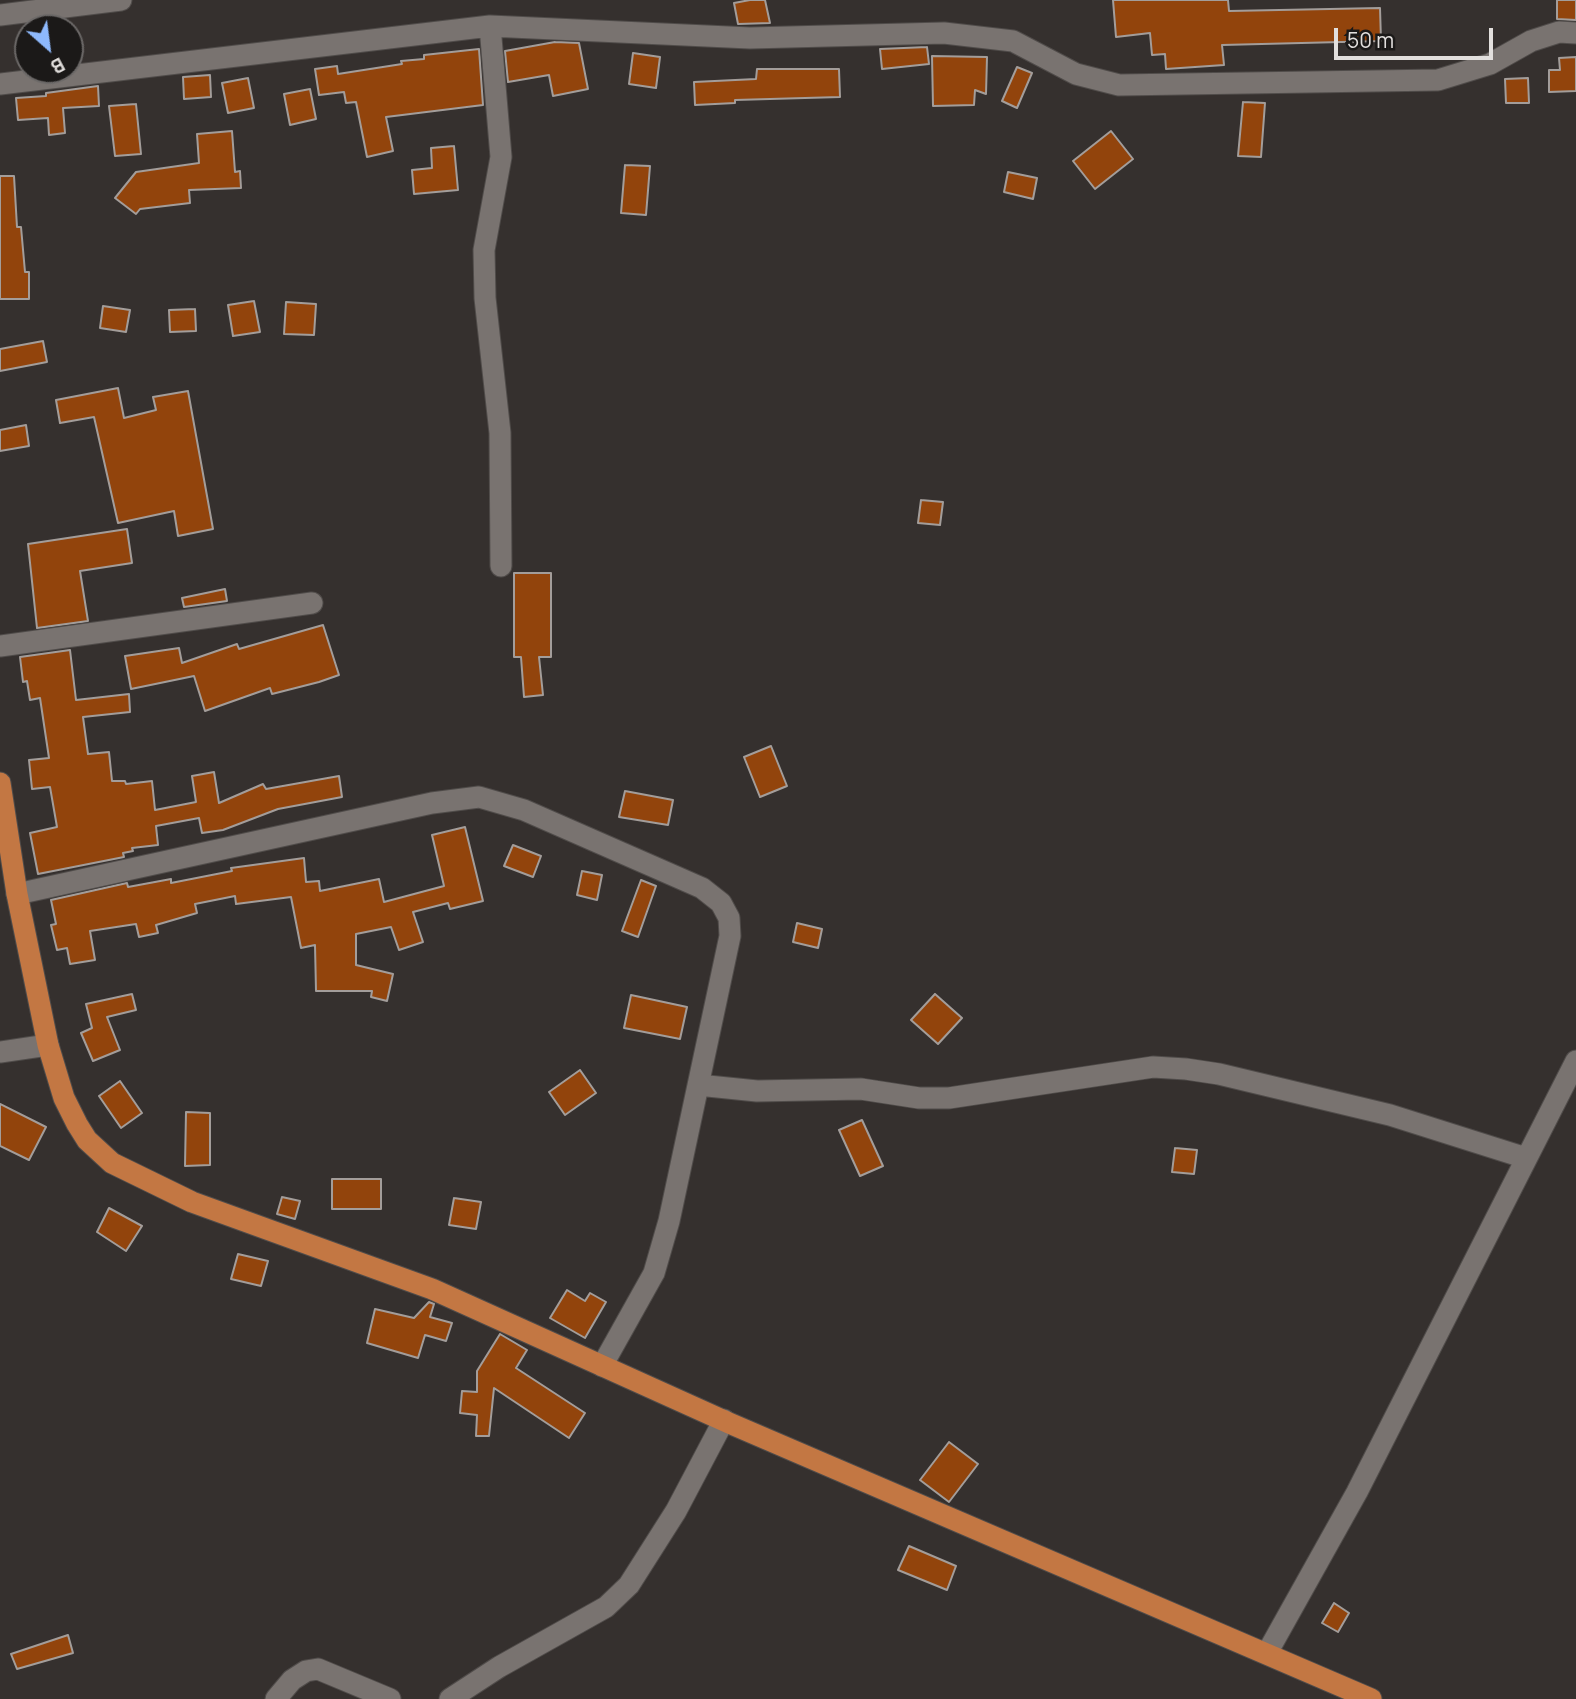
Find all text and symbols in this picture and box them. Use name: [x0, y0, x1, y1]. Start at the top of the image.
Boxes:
north arrow: [14, 14, 84, 84]
scale bar: [1338, 14, 1497, 58]
text: 50 m: [1347, 26, 1394, 54]
text: B: [47, 51, 69, 80]

